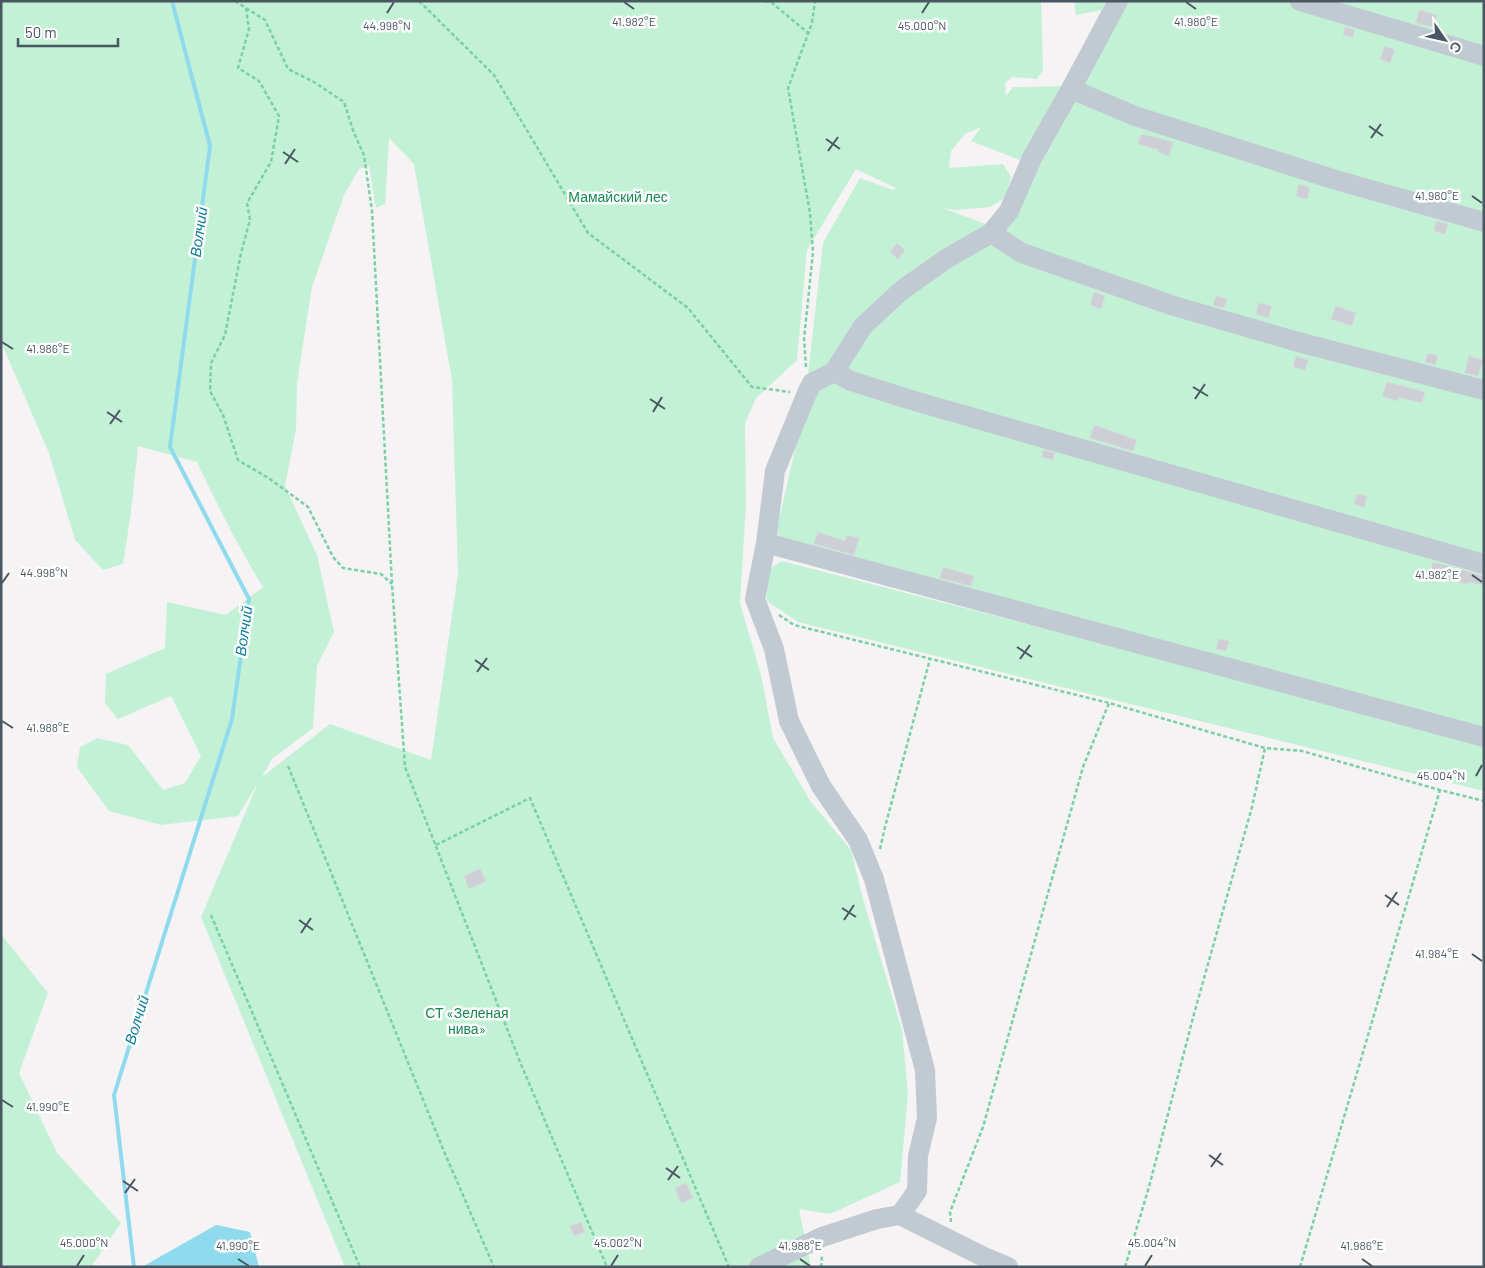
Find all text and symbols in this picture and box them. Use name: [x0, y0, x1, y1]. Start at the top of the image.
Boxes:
text: 41.982°E: [612, 14, 656, 28]
text: 41.980°E: [1174, 14, 1218, 28]
scale bar: [18, 15, 118, 47]
north arrow: [1420, 15, 1470, 65]
text: 44.998°N: [363, 18, 411, 32]
text: 45.000°N: [898, 18, 946, 32]
text: 50 m: [25, 23, 57, 41]
text: С: [1446, 39, 1466, 56]
park label: Мамайский лес: [568, 188, 668, 205]
text: 41.980°E: [1415, 188, 1459, 202]
water label: Волчий: [186, 205, 211, 258]
text: 41.986°E: [26, 341, 70, 355]
text: 44.998°N: [20, 565, 68, 579]
text: 41.982°E: [1415, 567, 1459, 581]
water label: Волчий: [231, 604, 256, 657]
text: 41.988°E: [26, 720, 70, 734]
text: 45.004°N: [1417, 768, 1465, 782]
text: 41.984°E: [1415, 946, 1459, 960]
water label: Волчий: [120, 992, 152, 1046]
park label: СТ «Зеленая нива»: [425, 1004, 509, 1037]
text: 41.990°E: [26, 1099, 70, 1113]
text: 45.000°N: [60, 1235, 108, 1249]
text: 45.002°N: [594, 1235, 642, 1249]
text: 45.004°N: [1128, 1235, 1176, 1249]
text: 41.990°E: [216, 1238, 260, 1252]
text: 41.988°E: [778, 1238, 822, 1252]
text: 41.986°E: [1340, 1238, 1384, 1252]

